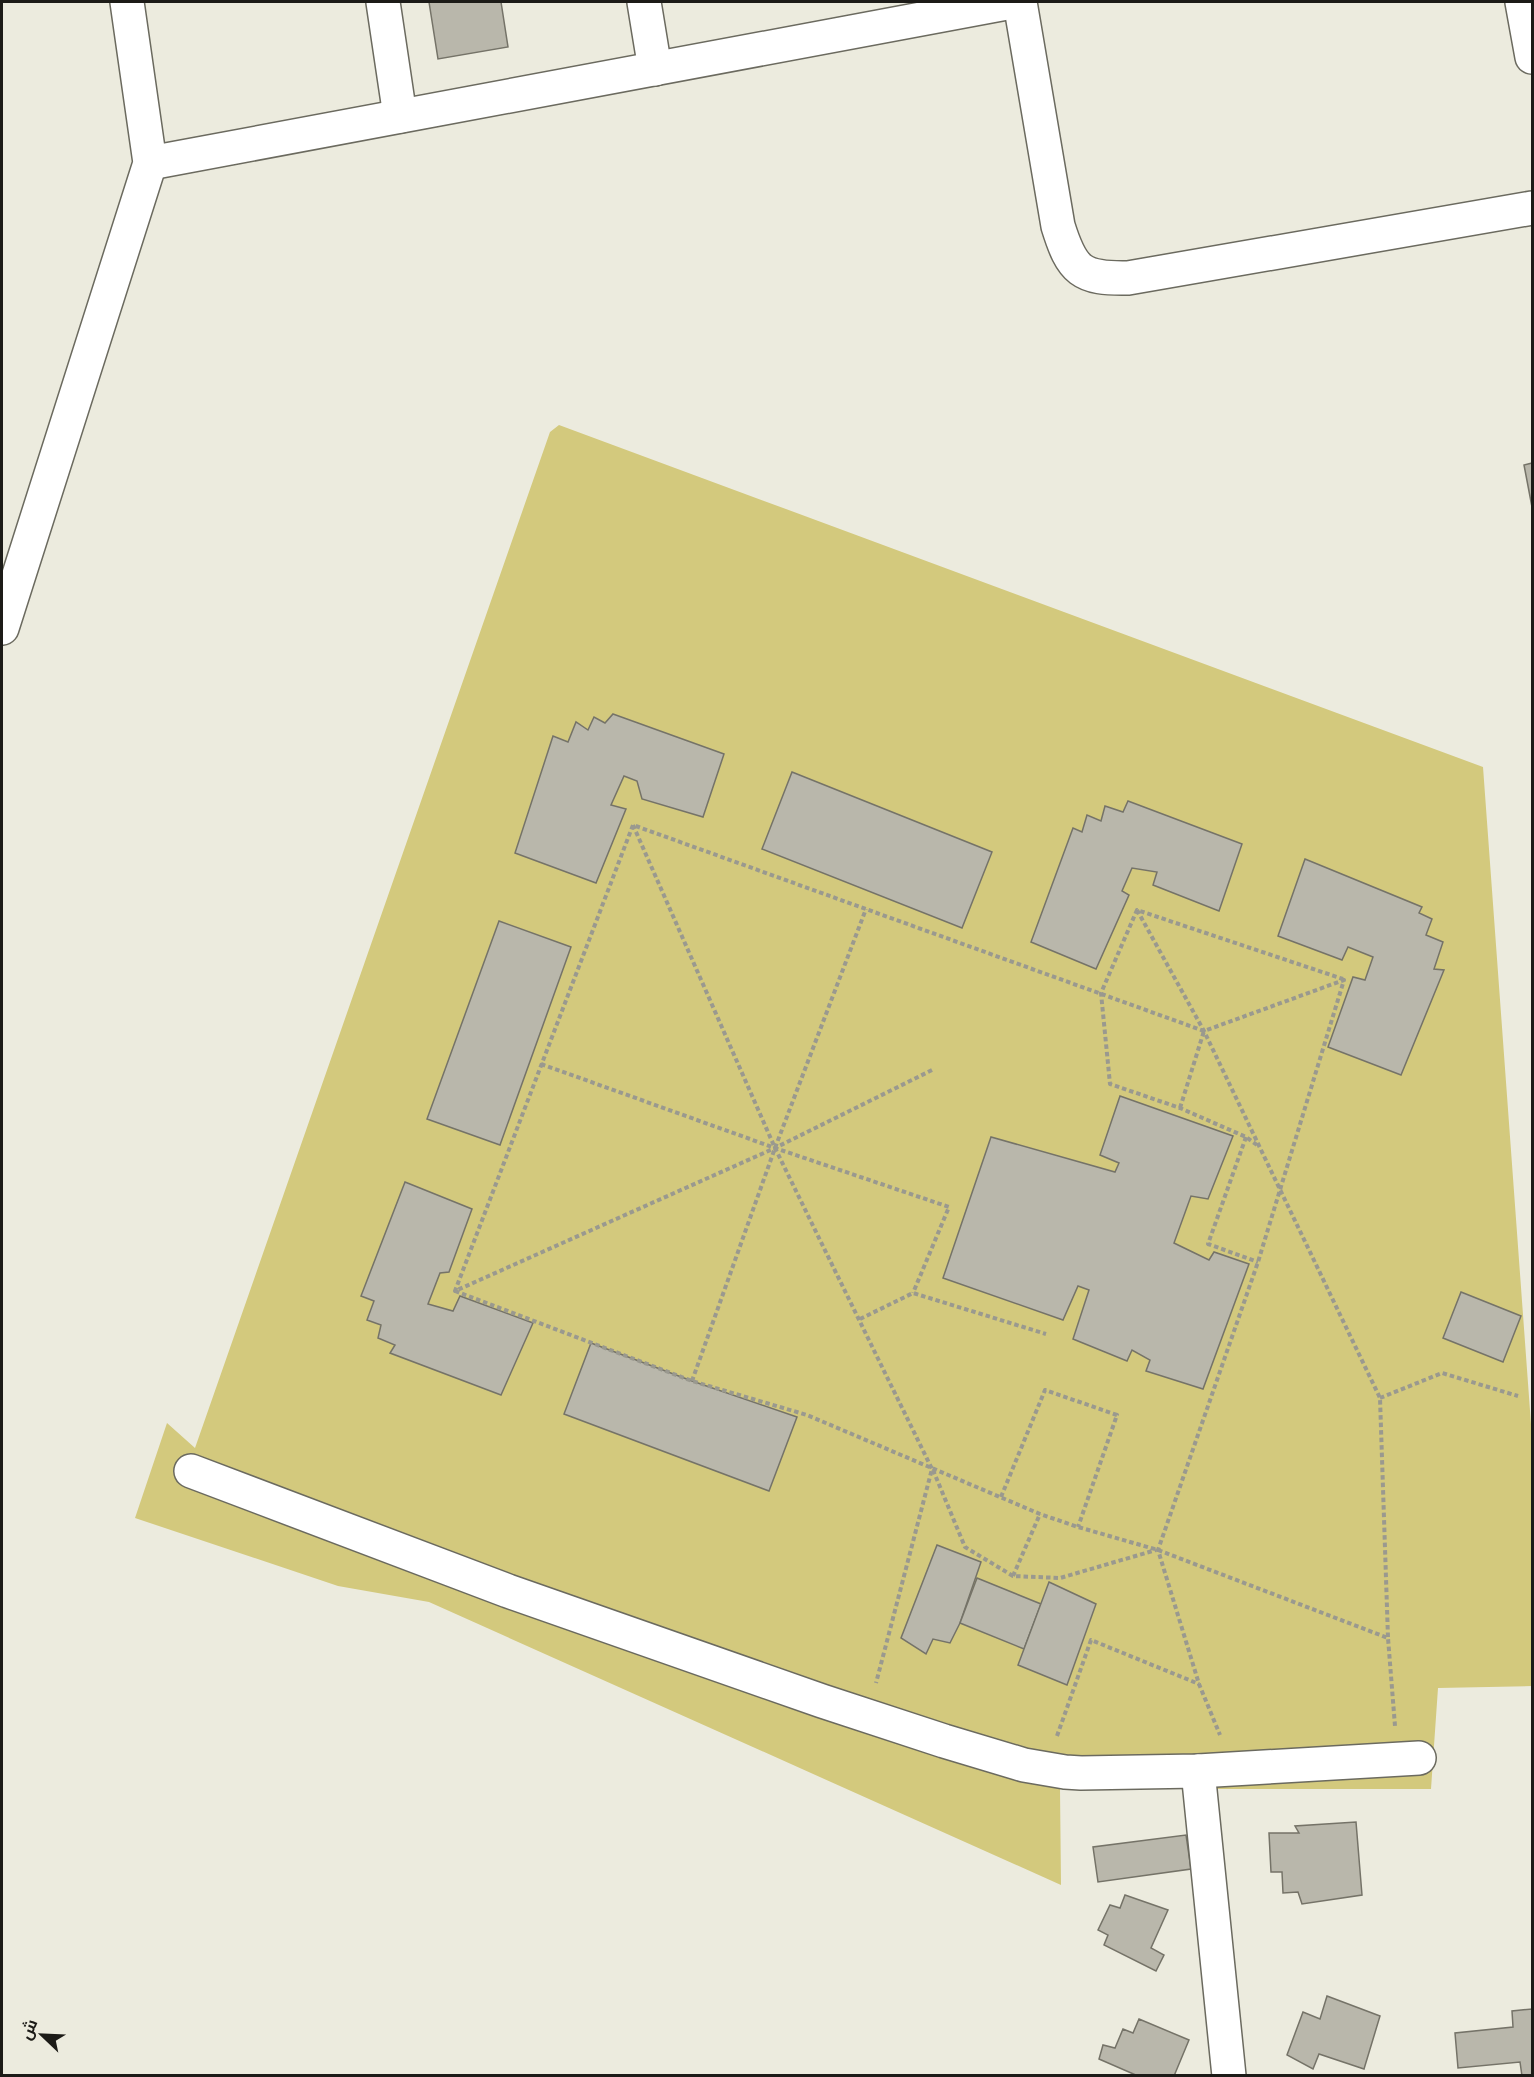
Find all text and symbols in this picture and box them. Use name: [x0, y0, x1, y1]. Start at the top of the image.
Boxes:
north arrow: [12, 2005, 72, 2065]
text: ش: [15, 2016, 43, 2043]

